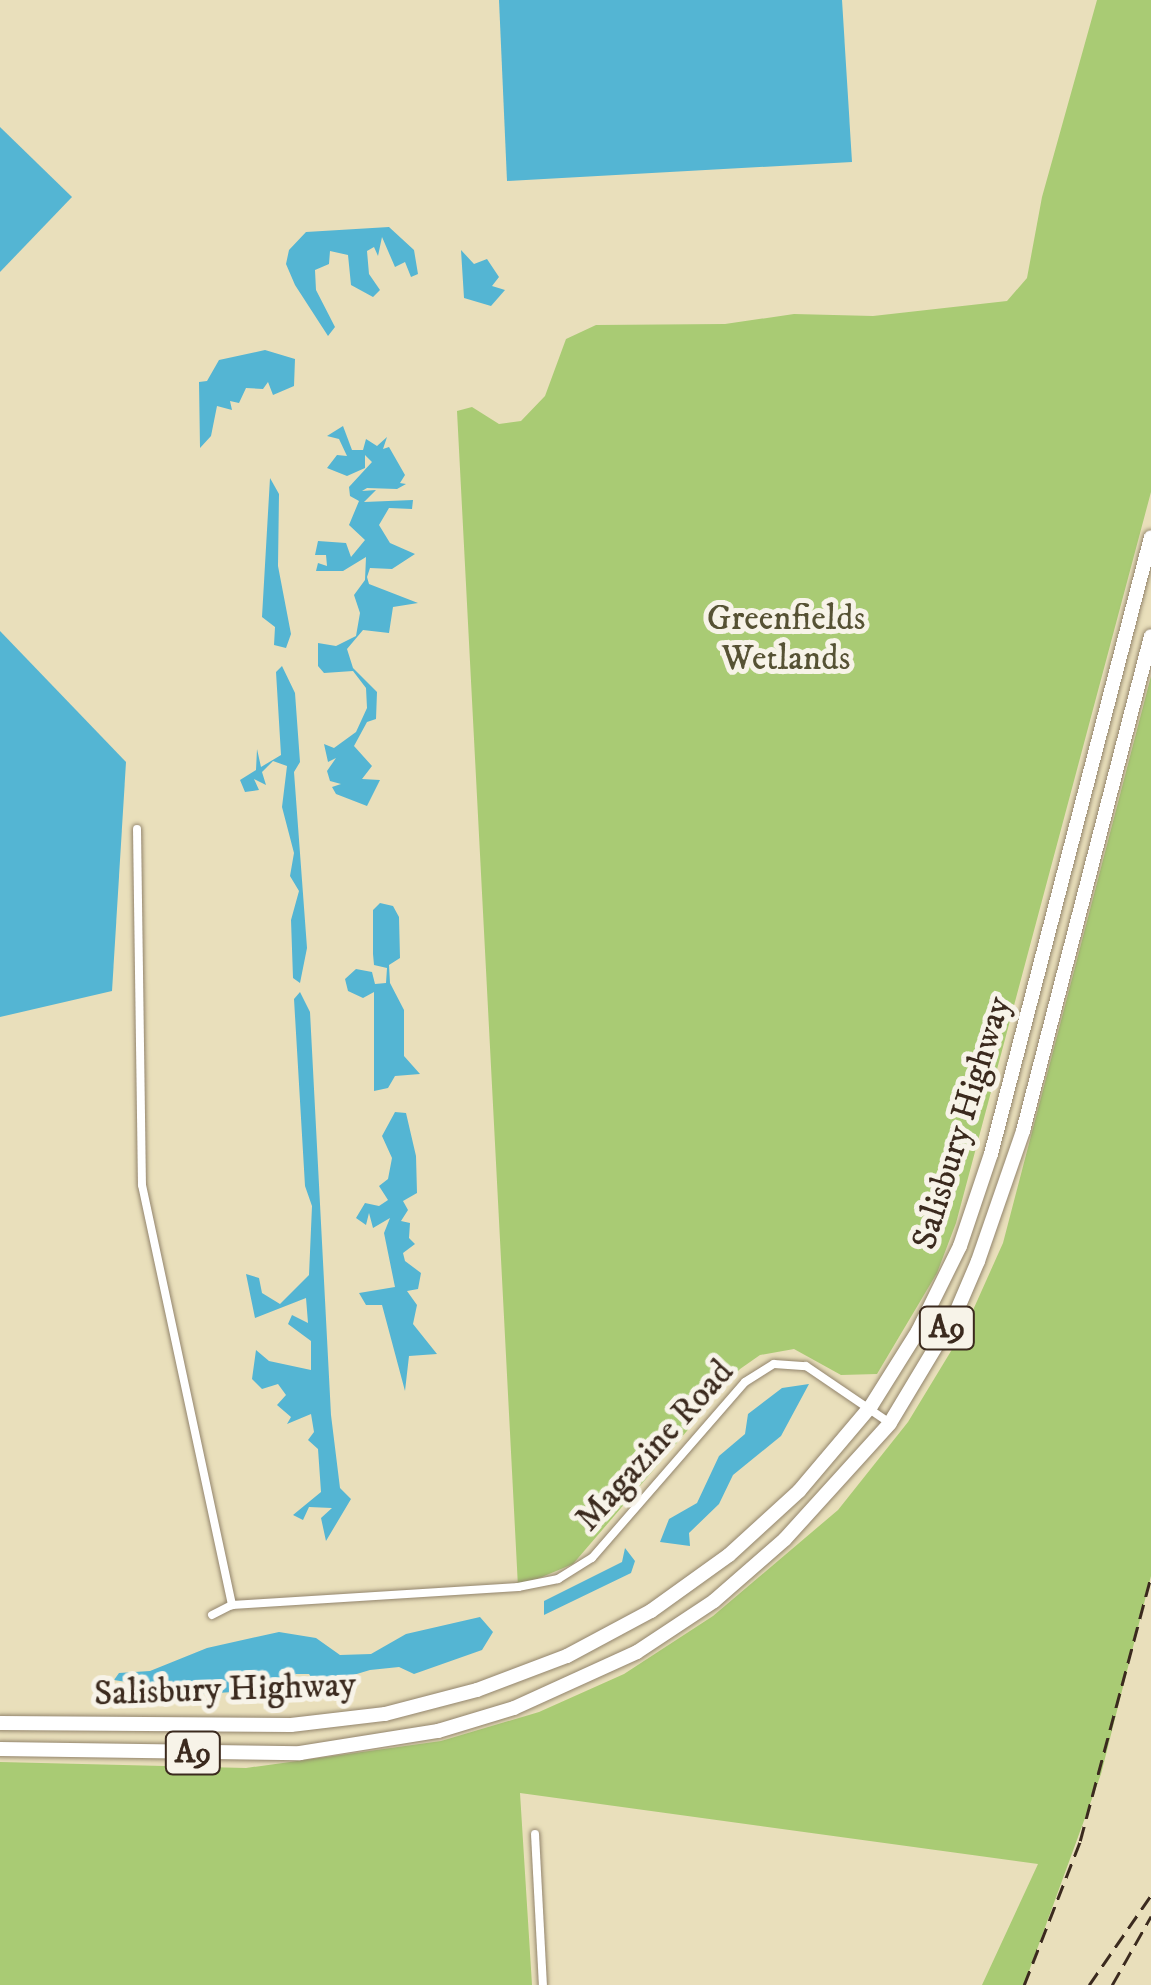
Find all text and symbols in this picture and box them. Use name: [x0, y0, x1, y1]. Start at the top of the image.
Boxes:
park label: Greenfields Wetlands: [707, 598, 865, 680]
street label: Salisbury Highway: [904, 992, 1020, 1254]
road number: A9: [917, 1301, 977, 1355]
street label: Magazine Road: [567, 1352, 743, 1540]
street label: Salisbury Highway: [93, 1664, 357, 1716]
road number: A9: [163, 1726, 223, 1780]

